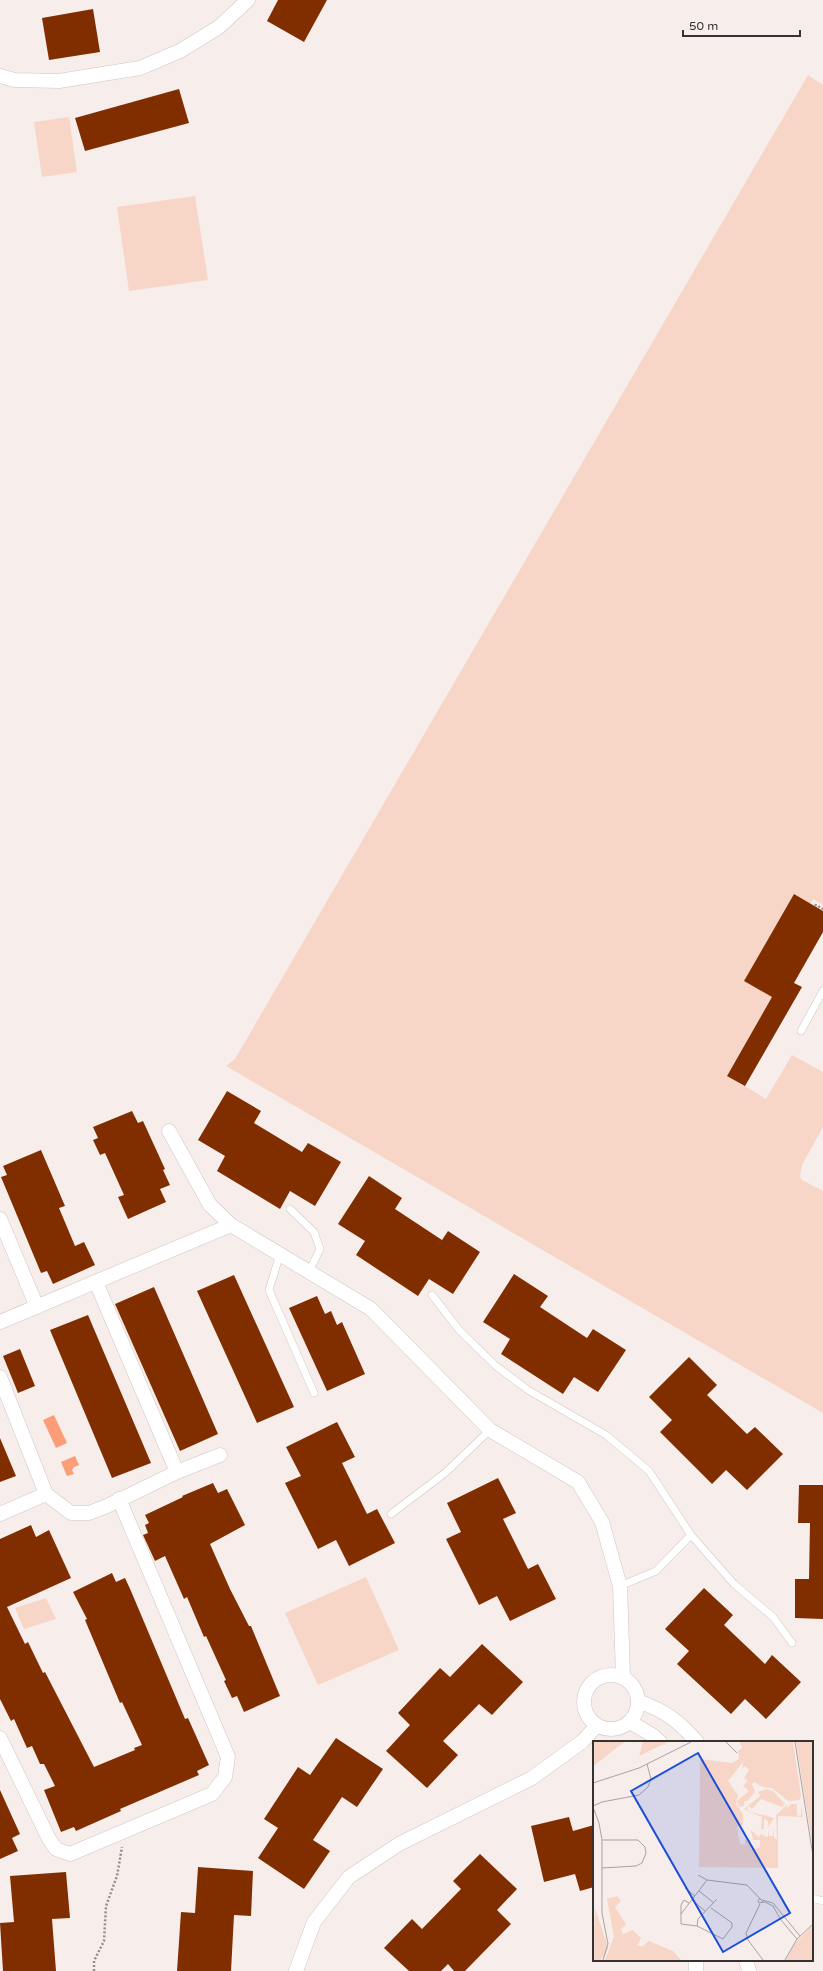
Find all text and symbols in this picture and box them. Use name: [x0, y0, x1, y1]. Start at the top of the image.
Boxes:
scale bar: [683, 12, 800, 38]
text: 50 m: [689, 19, 718, 33]
inset map: [593, 1741, 813, 1961]

